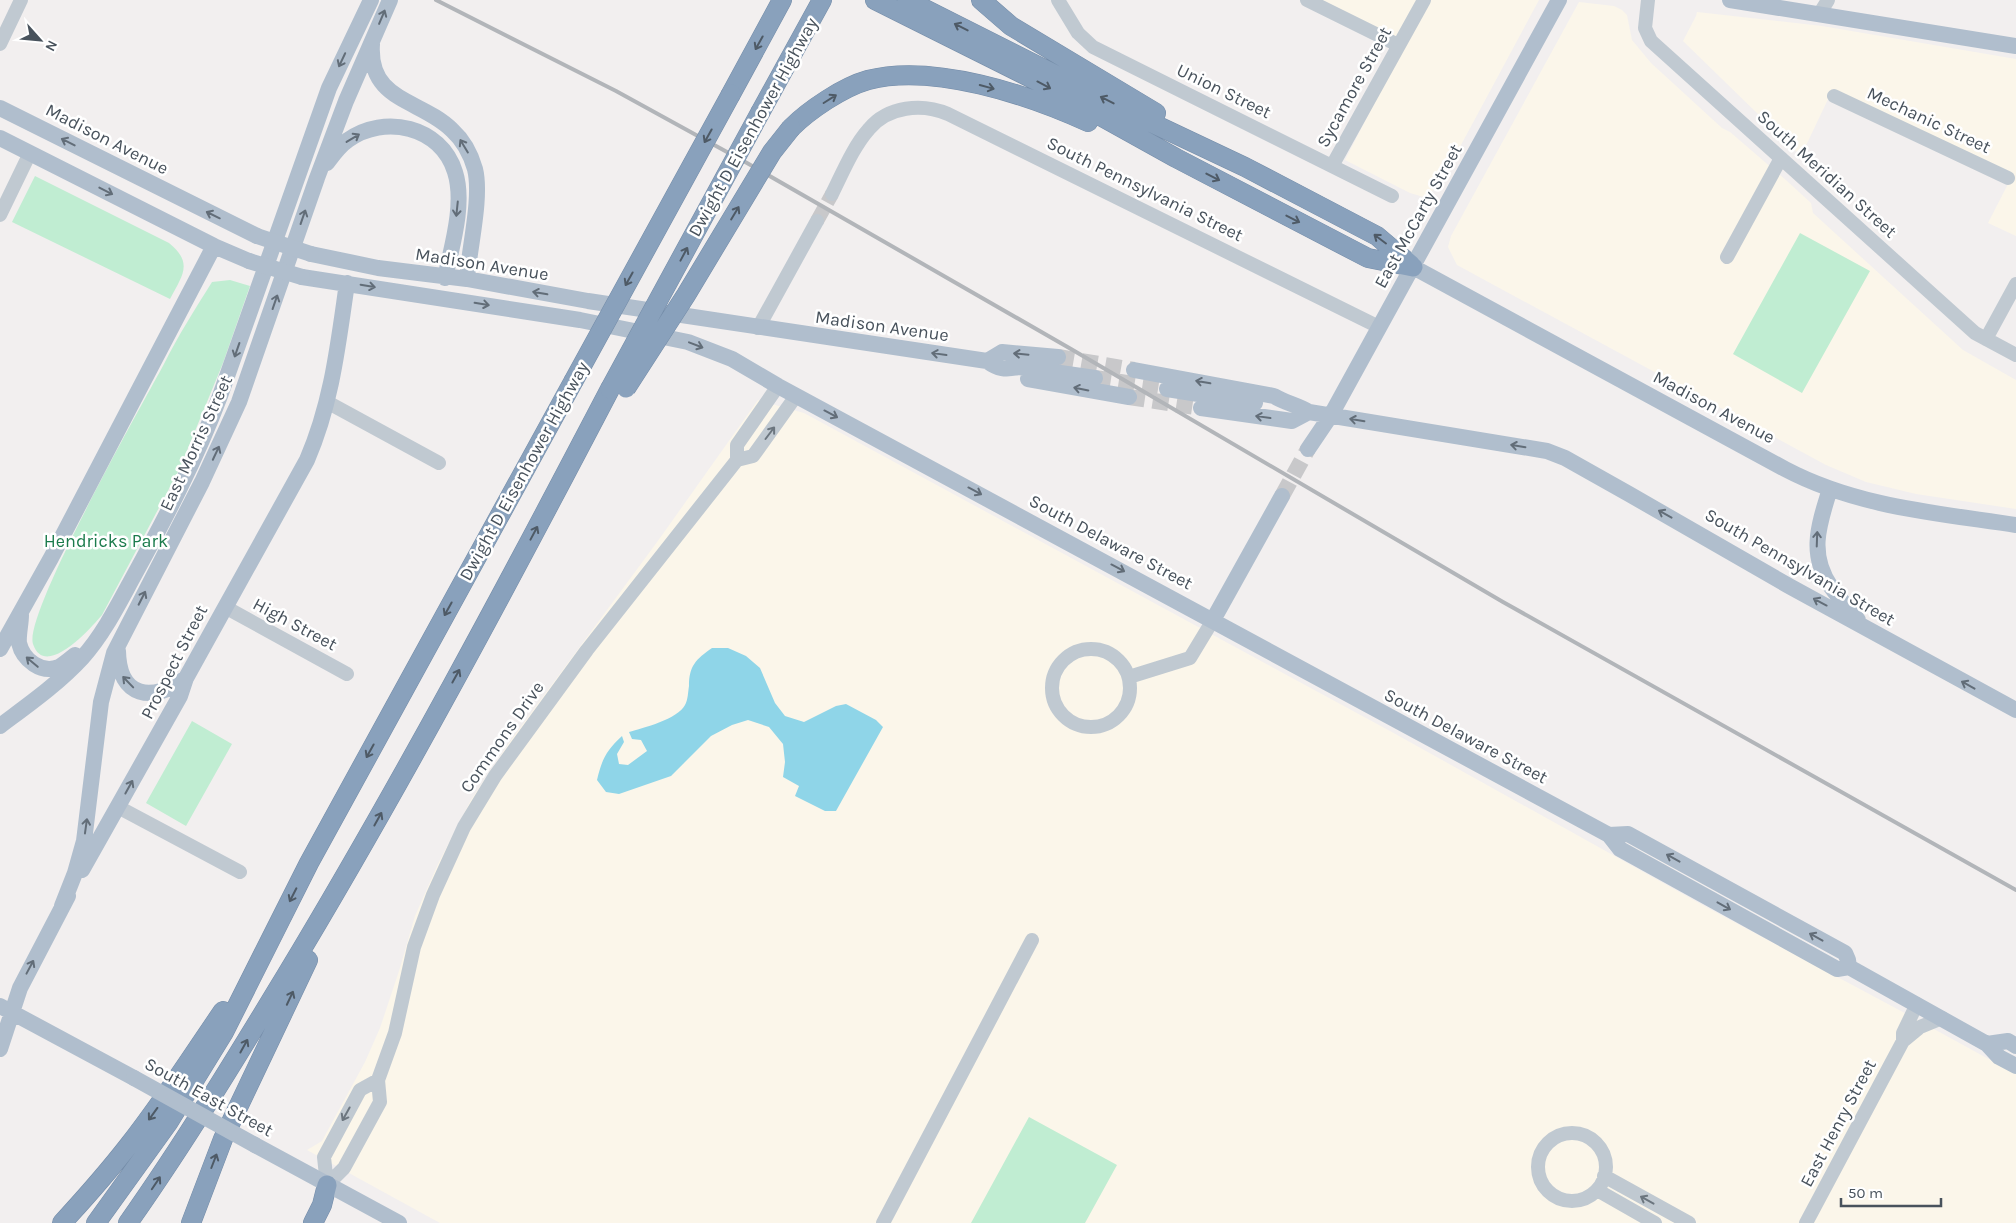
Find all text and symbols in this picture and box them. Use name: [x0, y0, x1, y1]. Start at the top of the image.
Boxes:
one-way arrow: [378, 10, 388, 25]
street label: Dwight D Eisenhower Highway: [683, 13, 823, 240]
north arrow: [15, 15, 65, 65]
one-way arrow: [954, 22, 969, 32]
street label: Sycamore Street: [1312, 23, 1396, 151]
one-way arrow: [754, 35, 764, 50]
text: N: [41, 37, 61, 54]
one-way arrow: [337, 52, 346, 67]
street label: Union Street: [1173, 59, 1275, 123]
one-way arrow: [1036, 80, 1051, 90]
street label: Mechanic Street: [1864, 82, 1994, 158]
one-way arrow: [978, 83, 994, 93]
one-way arrow: [823, 94, 837, 104]
one-way arrow: [1099, 95, 1114, 105]
street label: Madison Avenue: [42, 99, 172, 179]
street label: South Meridian Street: [1753, 105, 1902, 243]
one-way arrow: [702, 129, 712, 143]
one-way arrow: [345, 132, 359, 142]
street label: South Pennsylvania Street: [1043, 132, 1247, 246]
one-way arrow: [60, 137, 75, 147]
one-way arrow: [459, 140, 469, 154]
street label: East McCarty Street: [1369, 140, 1467, 292]
one-way arrow: [1205, 173, 1220, 182]
one-way arrow: [98, 187, 113, 196]
one-way arrow: [452, 201, 462, 217]
one-way arrow: [730, 207, 740, 221]
one-way arrow: [206, 210, 221, 219]
one-way arrow: [299, 210, 308, 225]
one-way arrow: [1285, 215, 1300, 224]
one-way arrow: [1373, 234, 1387, 244]
street label: Madison Avenue: [414, 243, 550, 285]
one-way arrow: [679, 247, 689, 262]
one-way arrow: [624, 271, 634, 285]
one-way arrow: [359, 282, 375, 292]
one-way arrow: [532, 288, 548, 298]
one-way arrow: [271, 295, 280, 310]
one-way arrow: [474, 300, 490, 310]
street label: Madison Avenue: [814, 306, 950, 346]
one-way arrow: [688, 341, 703, 350]
one-way arrow: [232, 342, 241, 357]
one-way arrow: [931, 349, 947, 359]
one-way arrow: [1014, 349, 1030, 358]
street label: Dwight D Eisenhower Highway: [454, 357, 594, 584]
street label: Madison Avenue: [1649, 366, 1779, 448]
street label: East Morris Street: [155, 371, 237, 514]
one-way arrow: [1196, 377, 1212, 387]
one-way arrow: [1073, 384, 1089, 393]
one-way arrow: [824, 410, 838, 420]
one-way arrow: [1255, 412, 1271, 422]
one-way arrow: [1350, 414, 1366, 424]
one-way arrow: [765, 426, 775, 440]
one-way arrow: [1510, 441, 1526, 451]
one-way arrow: [212, 446, 221, 461]
one-way arrow: [967, 486, 982, 496]
street label: South Delaware Street: [1025, 490, 1197, 595]
street label: South Pennsylvania Street: [1701, 504, 1899, 631]
one-way arrow: [1658, 508, 1672, 518]
one-way arrow: [530, 526, 539, 541]
park label: Hendricks Park: [44, 530, 168, 552]
one-way arrow: [1813, 531, 1822, 547]
one-way arrow: [1110, 563, 1125, 573]
one-way arrow: [138, 591, 147, 606]
street label: High Street: [249, 593, 341, 655]
one-way arrow: [1812, 597, 1827, 607]
street label: Prospect Street: [136, 601, 212, 723]
one-way arrow: [443, 601, 452, 616]
one-way arrow: [26, 656, 39, 667]
one-way arrow: [452, 669, 461, 684]
one-way arrow: [122, 676, 134, 689]
street label: Commons Drive: [455, 677, 549, 797]
one-way arrow: [1962, 679, 1976, 689]
street label: South Delaware Street: [1380, 684, 1552, 789]
one-way arrow: [365, 744, 375, 759]
one-way arrow: [125, 780, 134, 795]
one-way arrow: [373, 811, 383, 826]
one-way arrow: [82, 818, 92, 834]
one-way arrow: [1667, 853, 1681, 863]
one-way arrow: [288, 887, 298, 902]
one-way arrow: [1716, 901, 1731, 911]
one-way arrow: [1808, 932, 1823, 942]
one-way arrow: [26, 960, 35, 975]
one-way arrow: [286, 991, 295, 1006]
one-way arrow: [239, 1039, 249, 1054]
street label: South East Street: [141, 1053, 277, 1142]
street label: East Henry Street: [1795, 1055, 1881, 1191]
one-way arrow: [147, 1107, 158, 1120]
one-way arrow: [341, 1107, 351, 1122]
one-way arrow: [210, 1154, 220, 1169]
one-way arrow: [151, 1176, 161, 1190]
scale bar: [1841, 1176, 1941, 1208]
text: 50 m: [1848, 1184, 1883, 1202]
one-way arrow: [1640, 1194, 1654, 1204]

